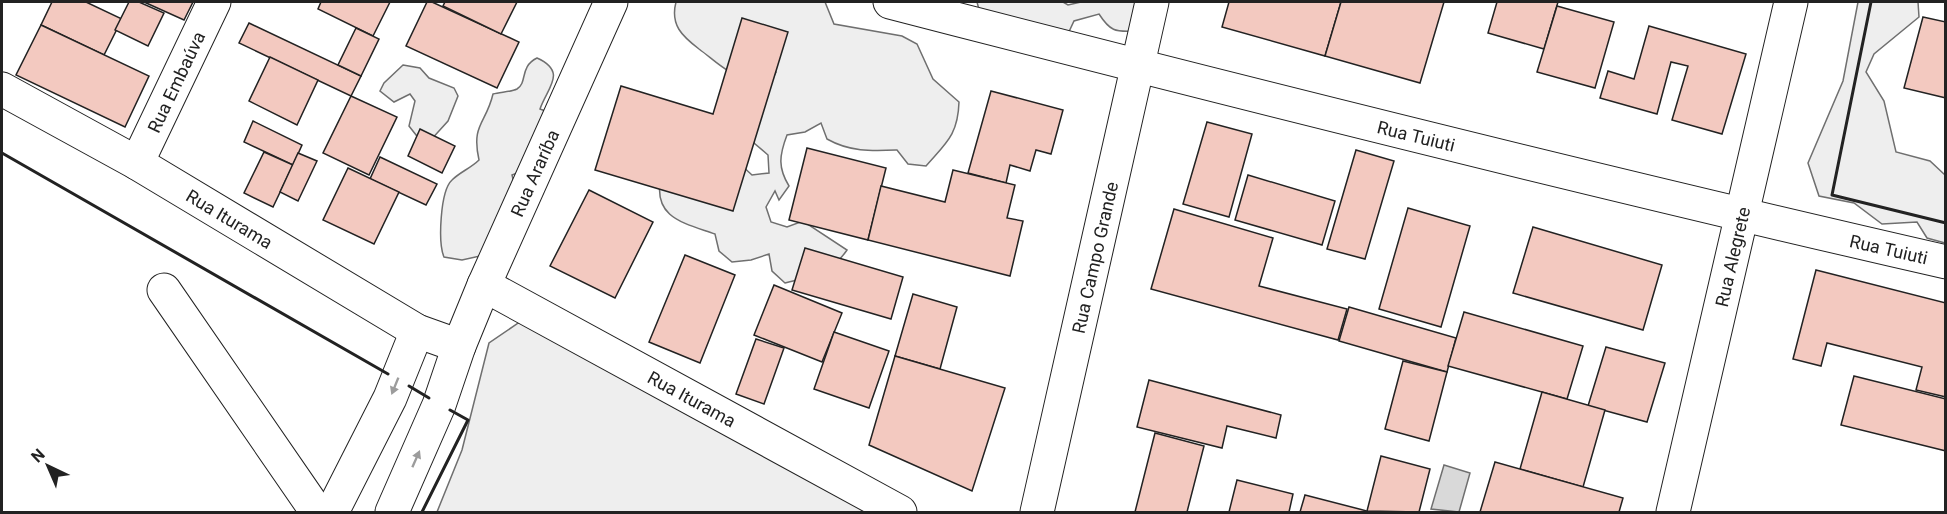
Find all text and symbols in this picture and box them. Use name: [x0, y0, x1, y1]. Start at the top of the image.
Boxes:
street label: Rua Embaúva: [143, 28, 209, 136]
street label: Rua Tuiuti: [1375, 116, 1457, 155]
street label: Rua Araríba: [506, 126, 563, 220]
street label: Rua Campo Grande: [1067, 180, 1122, 335]
street label: Rua Iturama: [183, 185, 277, 253]
street label: Rua Alegrete: [1710, 205, 1754, 309]
street label: Rua Tuiuti: [1848, 230, 1930, 268]
street label: Rua Iturama: [644, 366, 740, 431]
one-way arrow: [390, 377, 400, 395]
north arrow: [18, 436, 78, 496]
text: N: [27, 445, 49, 466]
one-way arrow: [411, 450, 421, 468]

